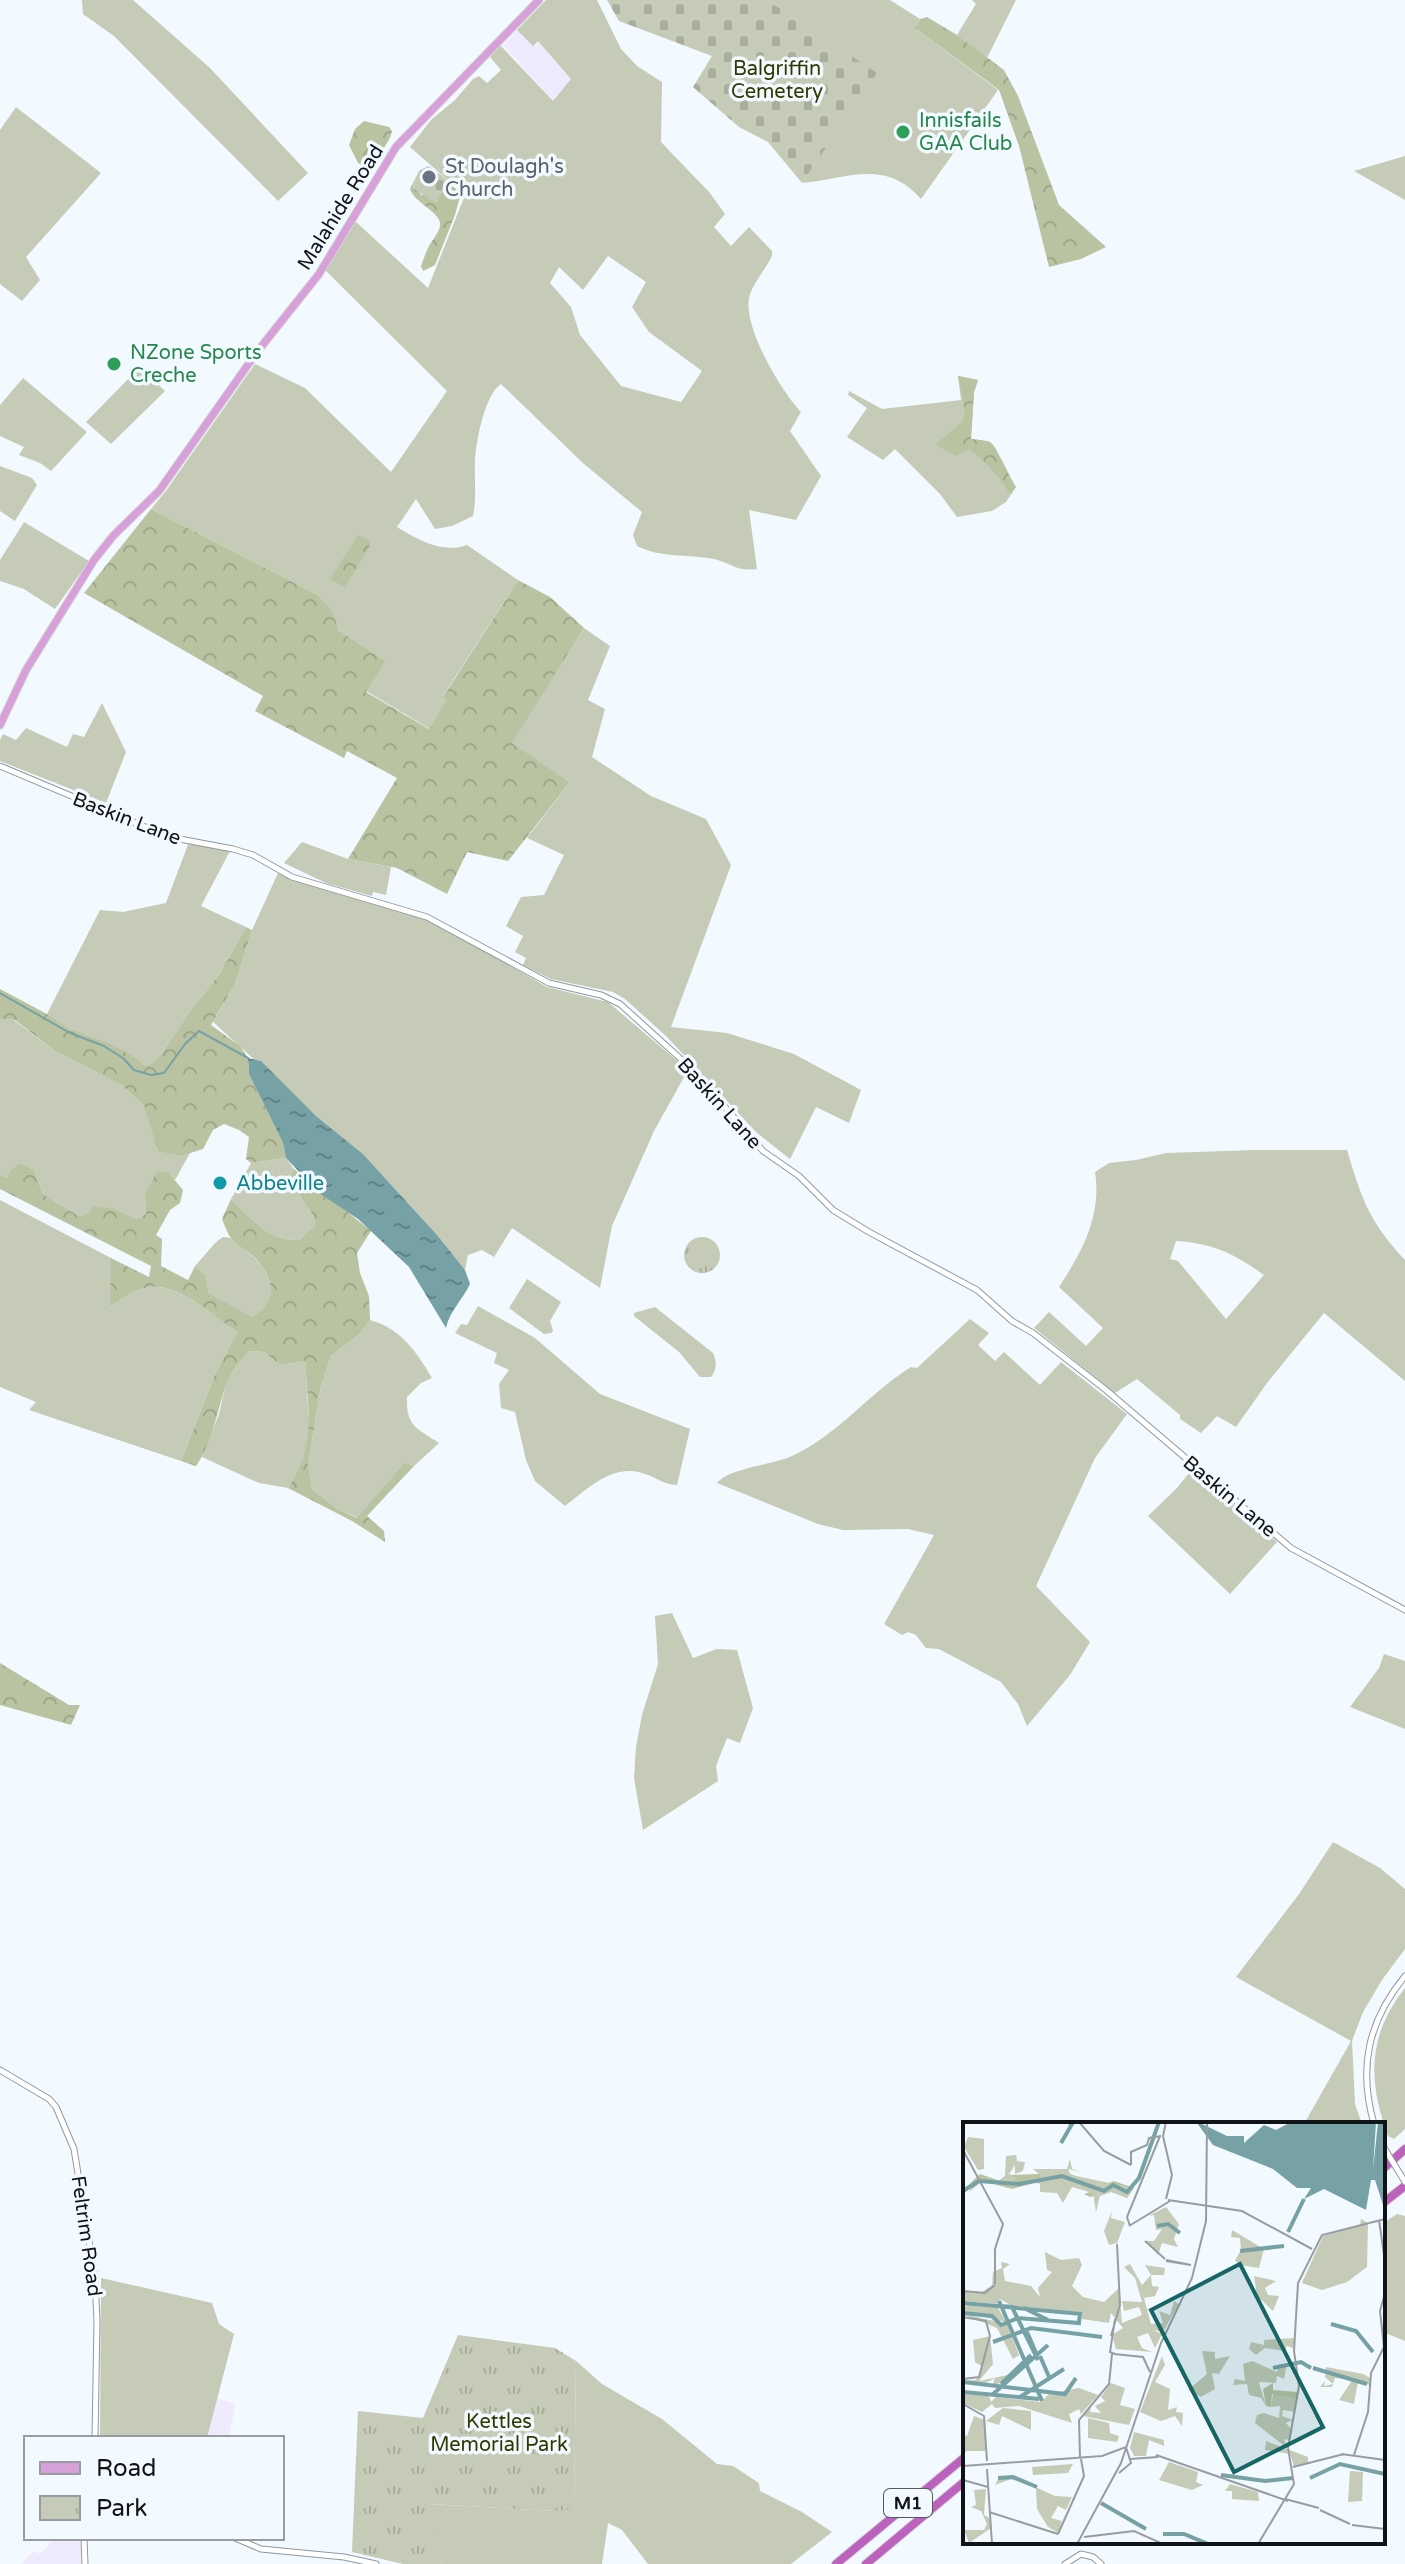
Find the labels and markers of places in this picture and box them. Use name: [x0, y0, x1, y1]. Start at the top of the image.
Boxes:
place label: Innisfails GAA Club: [919, 109, 1012, 156]
marker: Innisfails GAA Club: [894, 123, 912, 141]
place label: St Doulagh's Church: [445, 155, 564, 202]
marker: St Doulagh's Church: [420, 168, 438, 186]
place label: NZone Sports Creche: [130, 341, 262, 388]
marker: NZone Sports Creche: [105, 355, 123, 373]
place label: Abbeville: [236, 1172, 324, 1196]
marker: Abbeville: [211, 1174, 229, 1192]

